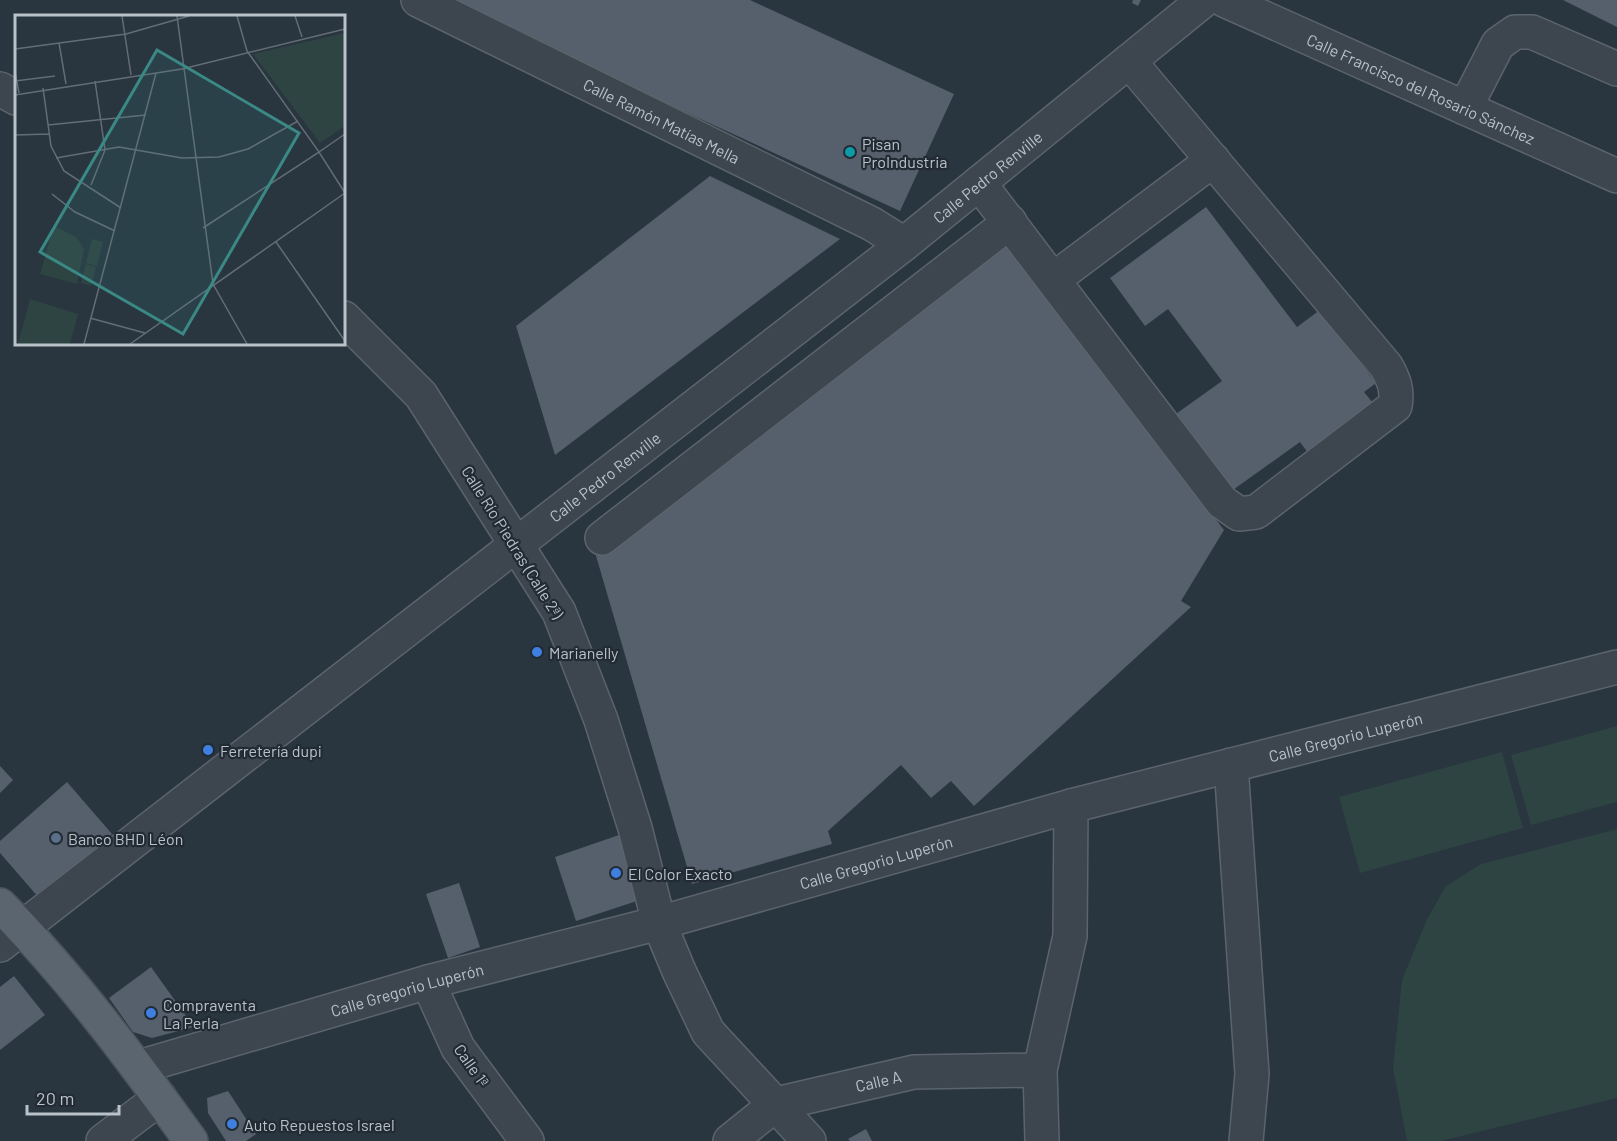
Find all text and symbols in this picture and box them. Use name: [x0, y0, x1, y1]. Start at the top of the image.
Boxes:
inset map: [15, 15, 345, 345]
street label: Calle Francisco del Rosario Sánchez: [1304, 29, 1538, 148]
street label: Calle Ramón Matías Mella: [581, 74, 743, 167]
street label: Calle Pedro Renville: [929, 126, 1046, 227]
place label: Pisan ProIndustria: [862, 134, 948, 171]
marker: Pisan ProIndustria: [843, 145, 857, 159]
street label: Calle Pedro Renville: [545, 427, 664, 525]
street label: Calle Río Piedras (Calle 2ª): [458, 462, 568, 623]
place label: Marianelly: [549, 643, 619, 662]
marker: Marianelly: [530, 645, 544, 659]
street label: Calle Gregorio Luperón: [1266, 707, 1424, 765]
place label: Ferretería dupi: [220, 741, 322, 760]
marker: Ferretería dupi: [201, 743, 215, 757]
place label: Banco BHD Léon: [68, 829, 183, 848]
marker: Banco BHD Léon: [49, 831, 63, 845]
street label: Calle Gregorio Luperón: [797, 831, 954, 892]
place label: El Color Exacto: [628, 864, 733, 883]
marker: El Color Exacto: [609, 866, 623, 880]
street label: Calle Gregorio Luperón: [328, 959, 485, 1020]
place label: Compraventa La Perla: [163, 995, 256, 1032]
marker: Compraventa La Perla: [144, 1006, 158, 1020]
street label: Calle 1ª: [451, 1040, 493, 1090]
street label: Calle A: [853, 1066, 903, 1095]
scale bar: [27, 1078, 118, 1116]
text: 20 m: [36, 1087, 74, 1109]
place label: Auto Repuestos Israel: [244, 1115, 395, 1134]
marker: Auto Repuestos Israel: [225, 1117, 239, 1131]

